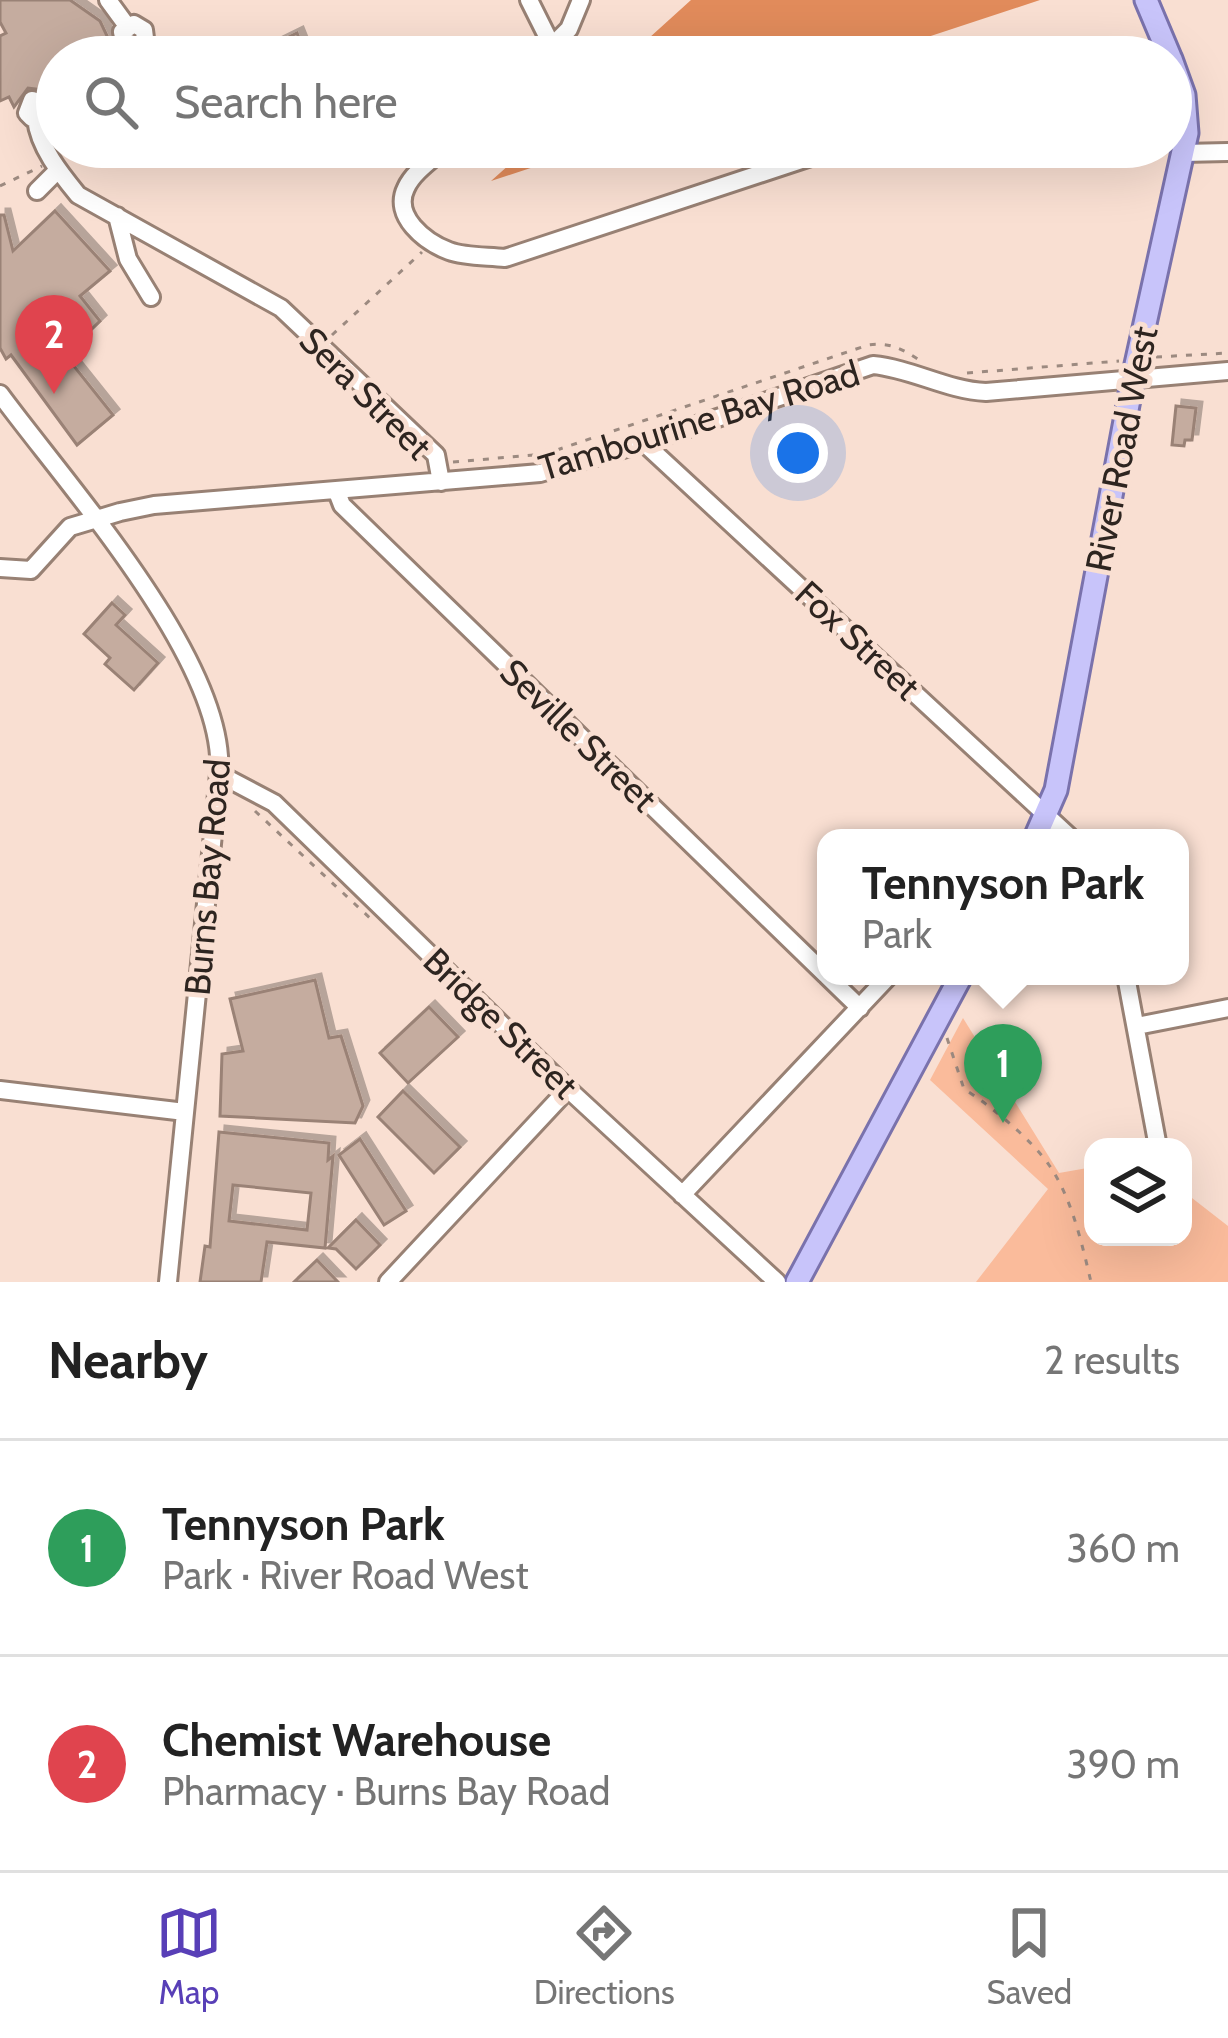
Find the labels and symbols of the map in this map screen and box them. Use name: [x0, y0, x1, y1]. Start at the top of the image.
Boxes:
pin: 2: [15, 295, 93, 394]
street label: Sera Street: [291, 318, 441, 468]
street label: River Road West: [1076, 323, 1166, 575]
street label: Tambourine Bay Road: [534, 350, 864, 490]
your location: [768, 423, 828, 483]
street label: Fox Street: [787, 571, 929, 709]
street label: Seville Street: [492, 650, 666, 820]
street label: Burns Bay Road: [175, 757, 239, 997]
street label: Bridge Street: [415, 939, 587, 1107]
pin: 1: [964, 1024, 1042, 1123]

